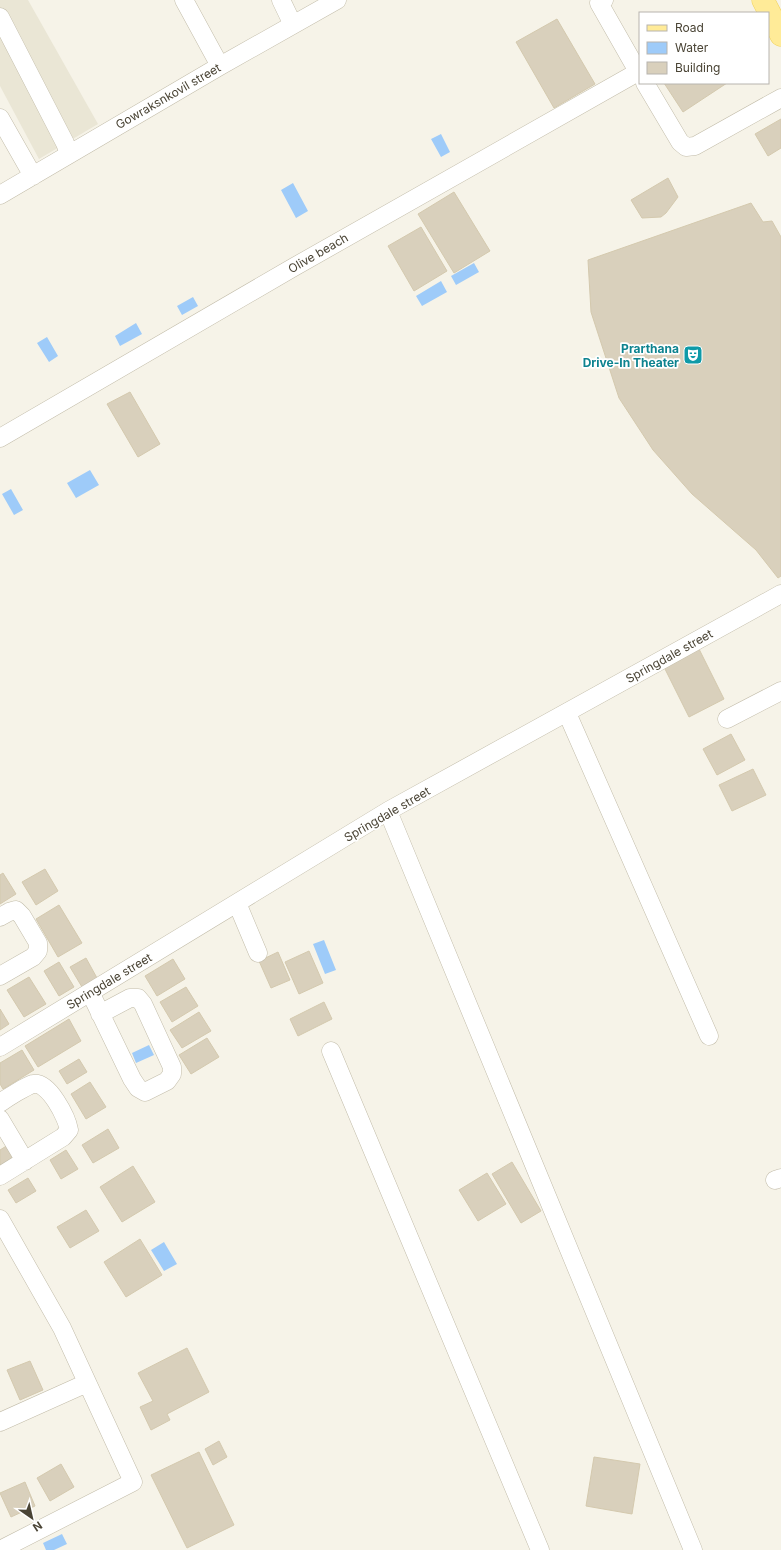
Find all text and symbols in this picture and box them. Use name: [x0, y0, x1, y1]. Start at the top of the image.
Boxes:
legend: [639, 12, 769, 84]
text: Road: [675, 20, 704, 35]
text: Water: [675, 40, 709, 55]
street label: Gowraksnkovil street: [113, 60, 223, 132]
text: Building: [675, 60, 720, 75]
street label: Olive beach: [285, 230, 351, 276]
place label: Prarthana Drive-In Theater: [583, 341, 679, 370]
theatre icon: Prarthana Drive-In Theater: [682, 344, 704, 366]
street label: Springdale street: [623, 626, 715, 686]
street label: Springdale street: [341, 783, 433, 845]
street label: Springdale street: [64, 950, 154, 1012]
north arrow: [12, 1498, 52, 1538]
text: N: [30, 1518, 45, 1534]

